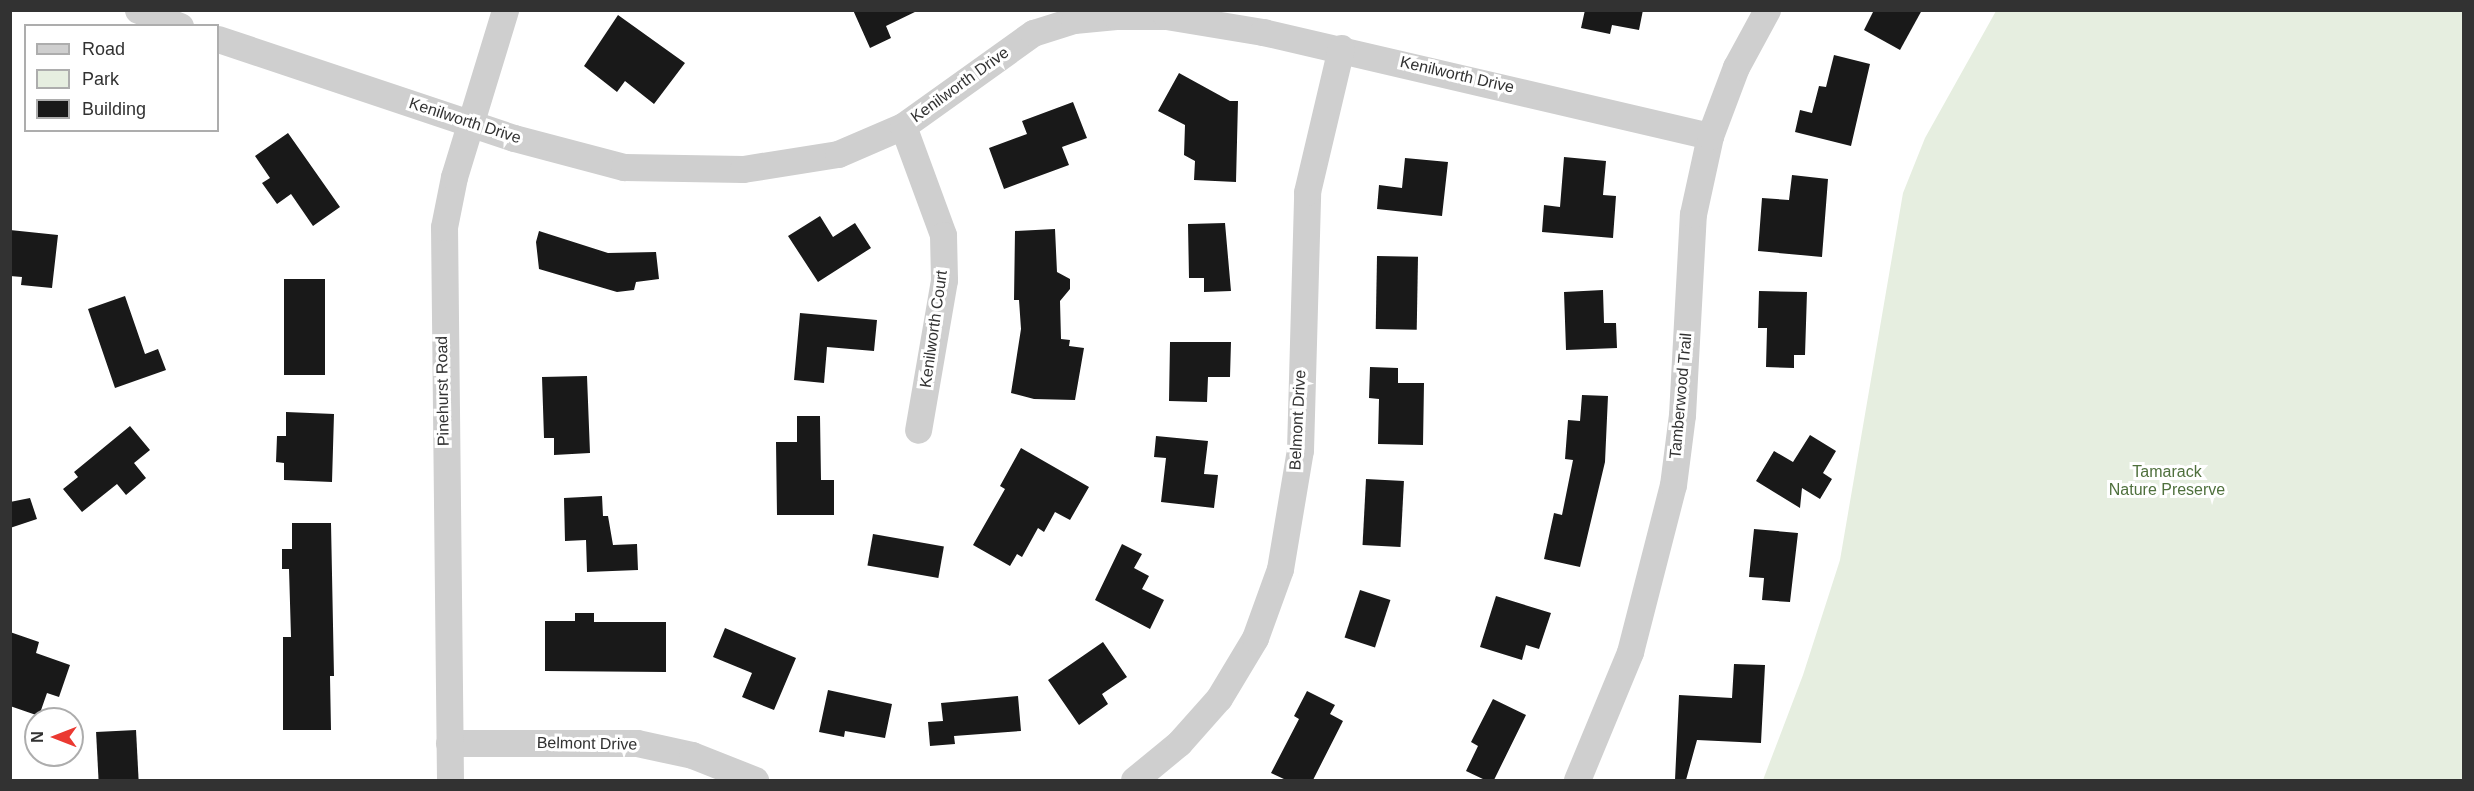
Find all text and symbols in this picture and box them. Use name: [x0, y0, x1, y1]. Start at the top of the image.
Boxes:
legend: [24, 24, 219, 132]
text: Road: [82, 39, 125, 59]
street label: Kenilworth Drive: [907, 43, 1013, 127]
street label: Kenilworth Drive: [1398, 53, 1516, 97]
text: Park: [82, 69, 119, 89]
street label: Kenilworth Drive: [407, 94, 523, 148]
text: Building: [82, 99, 146, 119]
street label: Kenilworth Court: [916, 269, 952, 389]
street label: Tamberwood Trail: [1666, 332, 1696, 460]
street label: Pinehurst Road: [432, 336, 454, 446]
street label: Belmont Drive: [1286, 369, 1310, 471]
park label: Tamarack Nature Preserve: [2109, 462, 2225, 500]
north arrow: [24, 707, 84, 767]
text: N: [29, 731, 46, 743]
street label: Belmont Drive: [537, 734, 637, 754]

